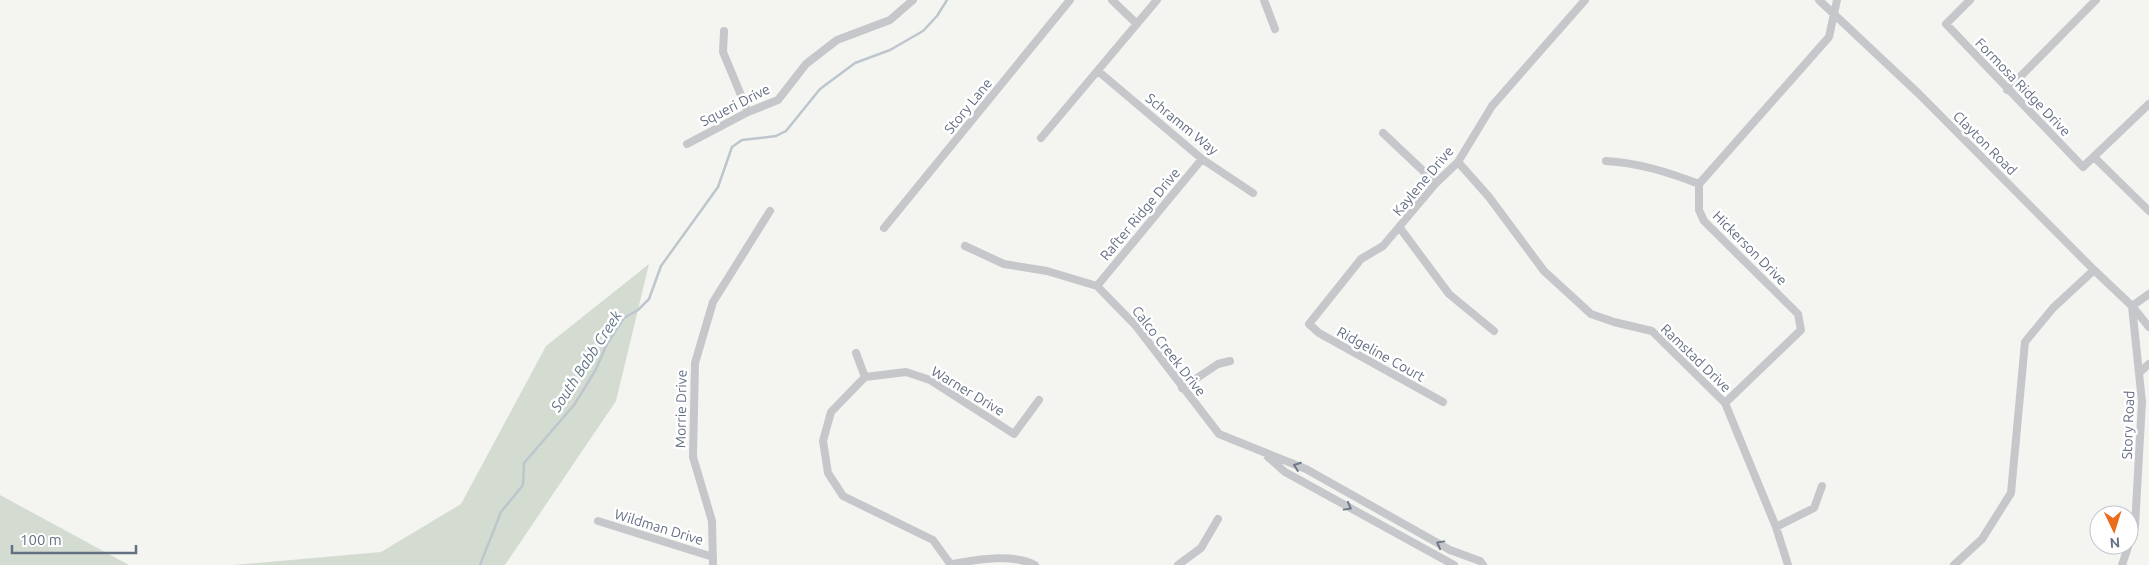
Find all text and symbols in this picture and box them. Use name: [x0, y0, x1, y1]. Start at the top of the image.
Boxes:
street label: Formosa Ridge Drive: [1972, 35, 2074, 139]
street label: Story Lane: [941, 75, 995, 137]
street label: Squeri Drive: [697, 81, 773, 129]
street label: Schramm Way: [1143, 90, 1222, 158]
street label: Clayton Road: [1950, 108, 2020, 178]
street label: Kaylene Drive: [1389, 143, 1457, 219]
street label: Rafter Ridge Drive: [1097, 165, 1183, 263]
street label: Hickerson Drive: [1710, 208, 1790, 288]
street label: Calco Creek Drive: [1129, 303, 1209, 399]
water label: South Babb Creek: [547, 307, 625, 415]
street label: Ramstad Drive: [1658, 321, 1734, 395]
street label: Ridgeline Court: [1334, 323, 1428, 385]
street label: Warner Drive: [929, 363, 1007, 419]
street label: Morrie Drive: [672, 370, 690, 448]
street label: Story Road: [2119, 390, 2137, 460]
one-way arrow: [1294, 462, 1302, 472]
one-way arrow: [1342, 501, 1351, 511]
north arrow: [2089, 505, 2139, 555]
street label: Wildman Drive: [613, 506, 705, 548]
scale bar: [12, 522, 136, 554]
text: 100 m: [20, 531, 62, 548]
text: N: [2109, 535, 2121, 551]
one-way arrow: [1436, 540, 1445, 550]

